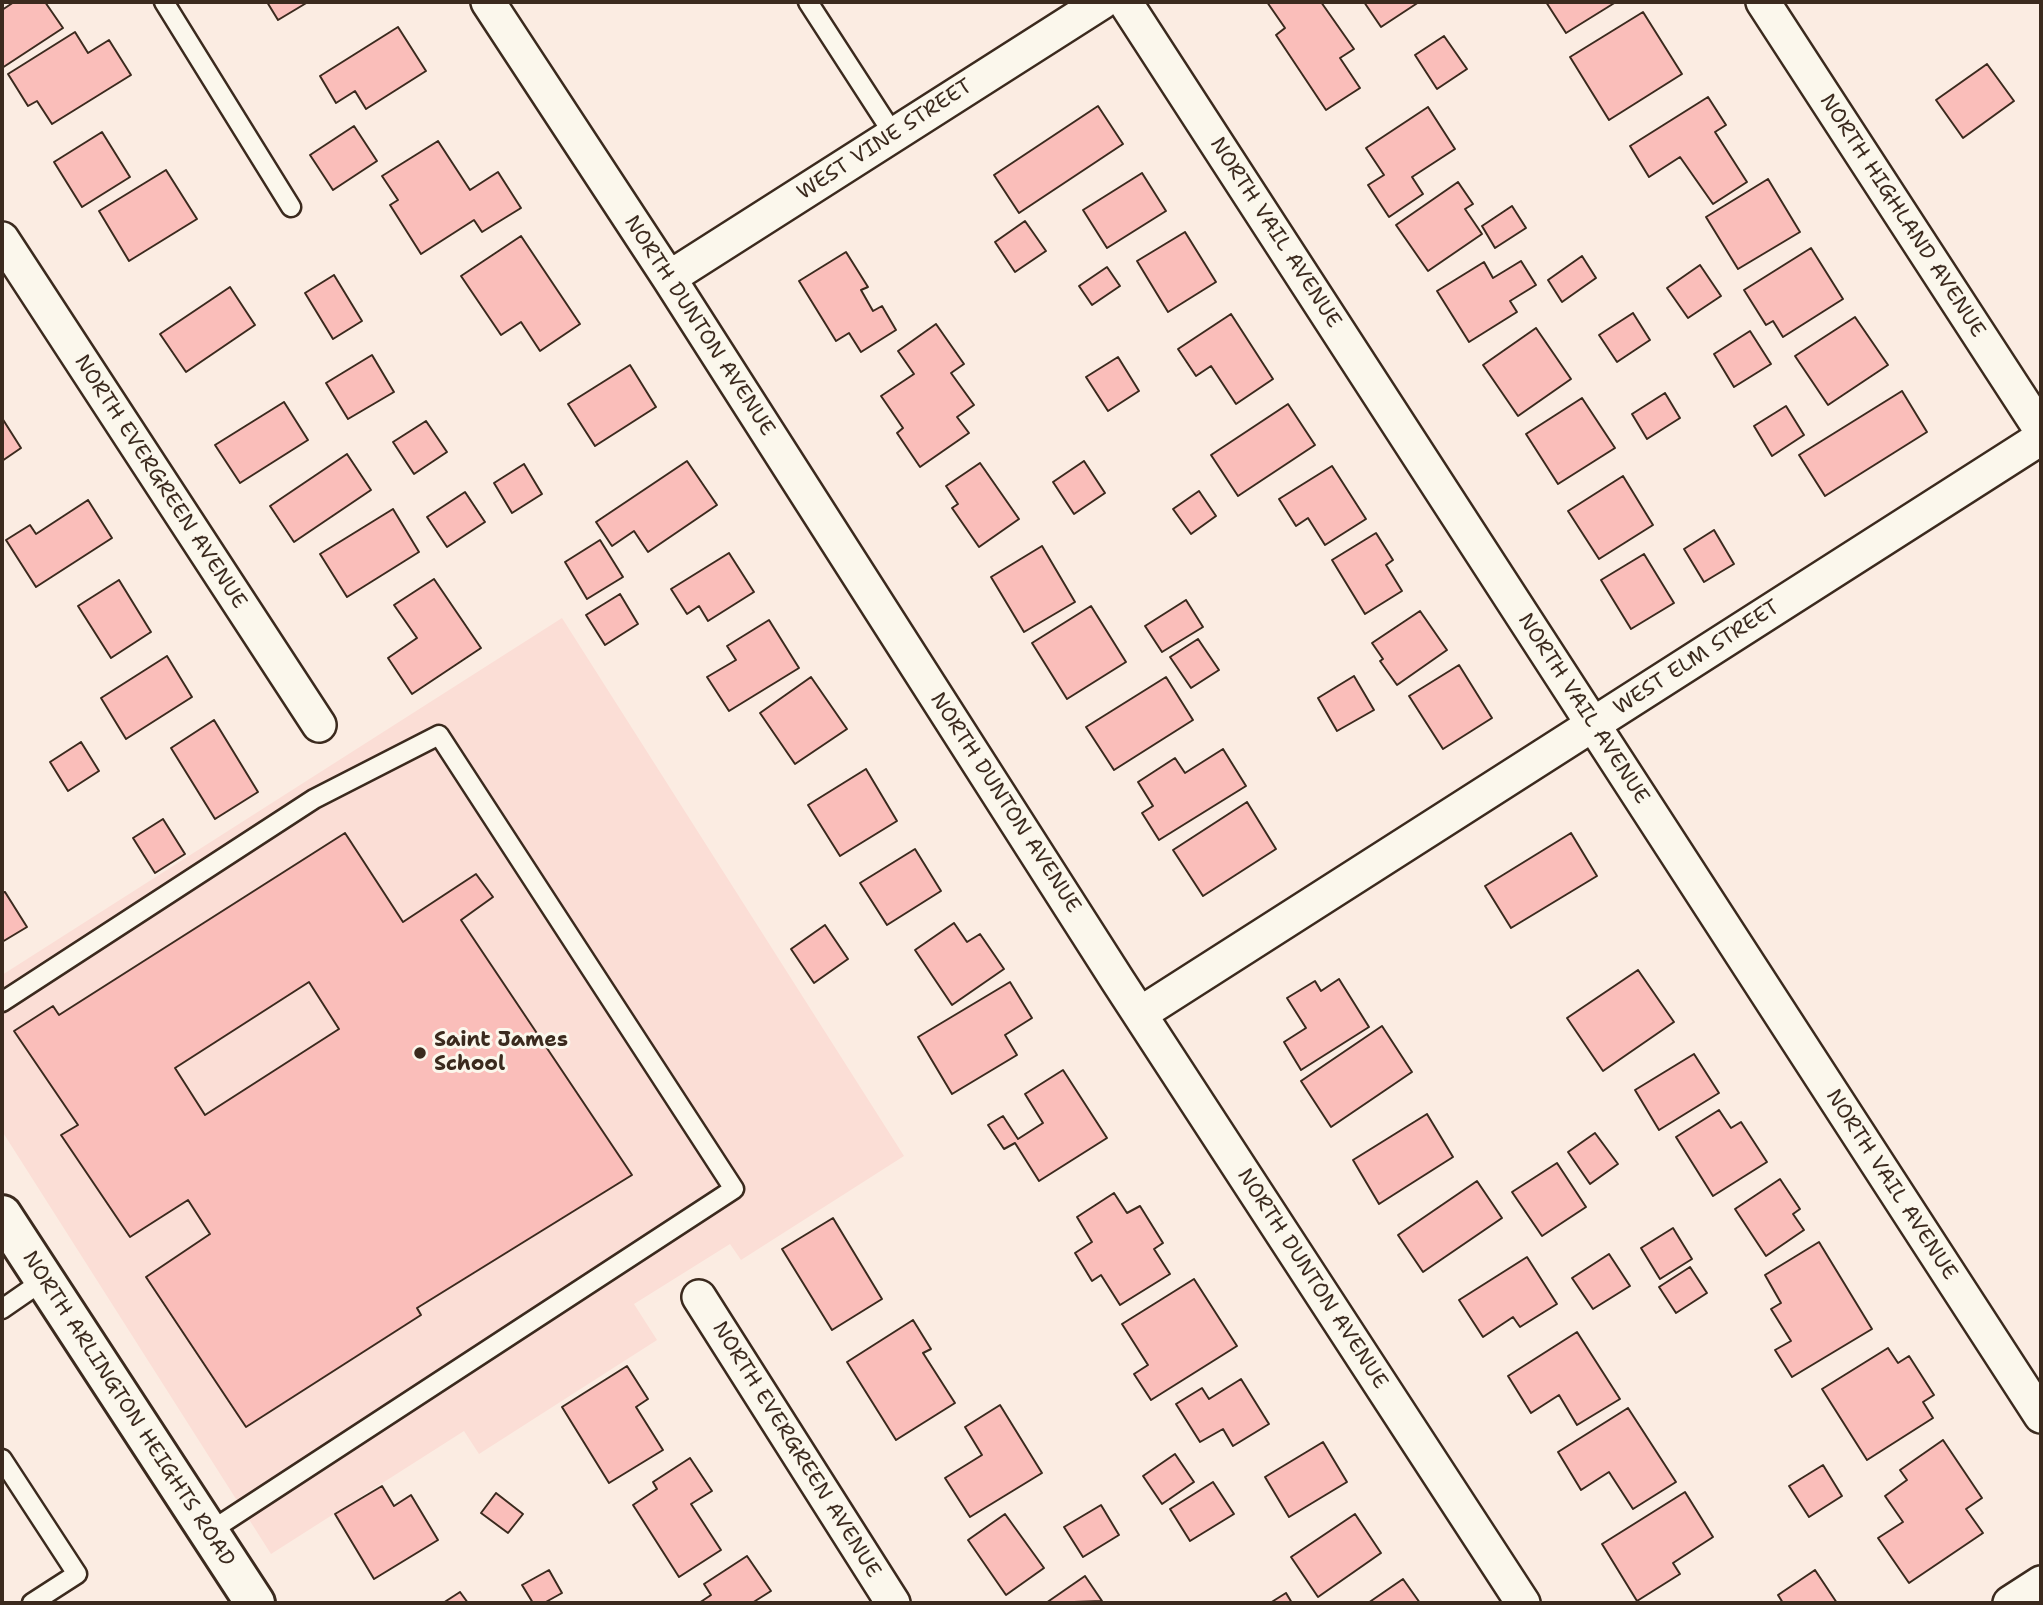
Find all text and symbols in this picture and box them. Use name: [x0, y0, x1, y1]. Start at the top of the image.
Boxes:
street label: WEST VINE STREET: [793, 74, 977, 206]
street label: NORTH HIGHLAND AVENUE: [1814, 90, 1990, 342]
street label: NORTH VAIL AVENUE: [1204, 133, 1346, 333]
street label: NORTH DUNTON AVENUE: [618, 211, 780, 441]
street label: NORTH EVERGREEN AVENUE: [68, 350, 252, 614]
street label: WEST ELM STREET: [1609, 595, 1785, 721]
street label: NORTH VAIL AVENUE: [1512, 609, 1654, 809]
street label: NORTH DUNTON AVENUE: [924, 688, 1086, 918]
place label: Saint James School: [434, 1028, 568, 1078]
marker: Saint James School: [412, 1045, 428, 1061]
street label: NORTH VAIL AVENUE: [1820, 1085, 1962, 1285]
street label: NORTH DUNTON AVENUE: [1231, 1164, 1393, 1394]
street label: NORTH ARLINGTON HEIGHTS ROAD: [16, 1247, 240, 1571]
street label: NORTH EVERGREEN AVENUE: [707, 1317, 885, 1583]

